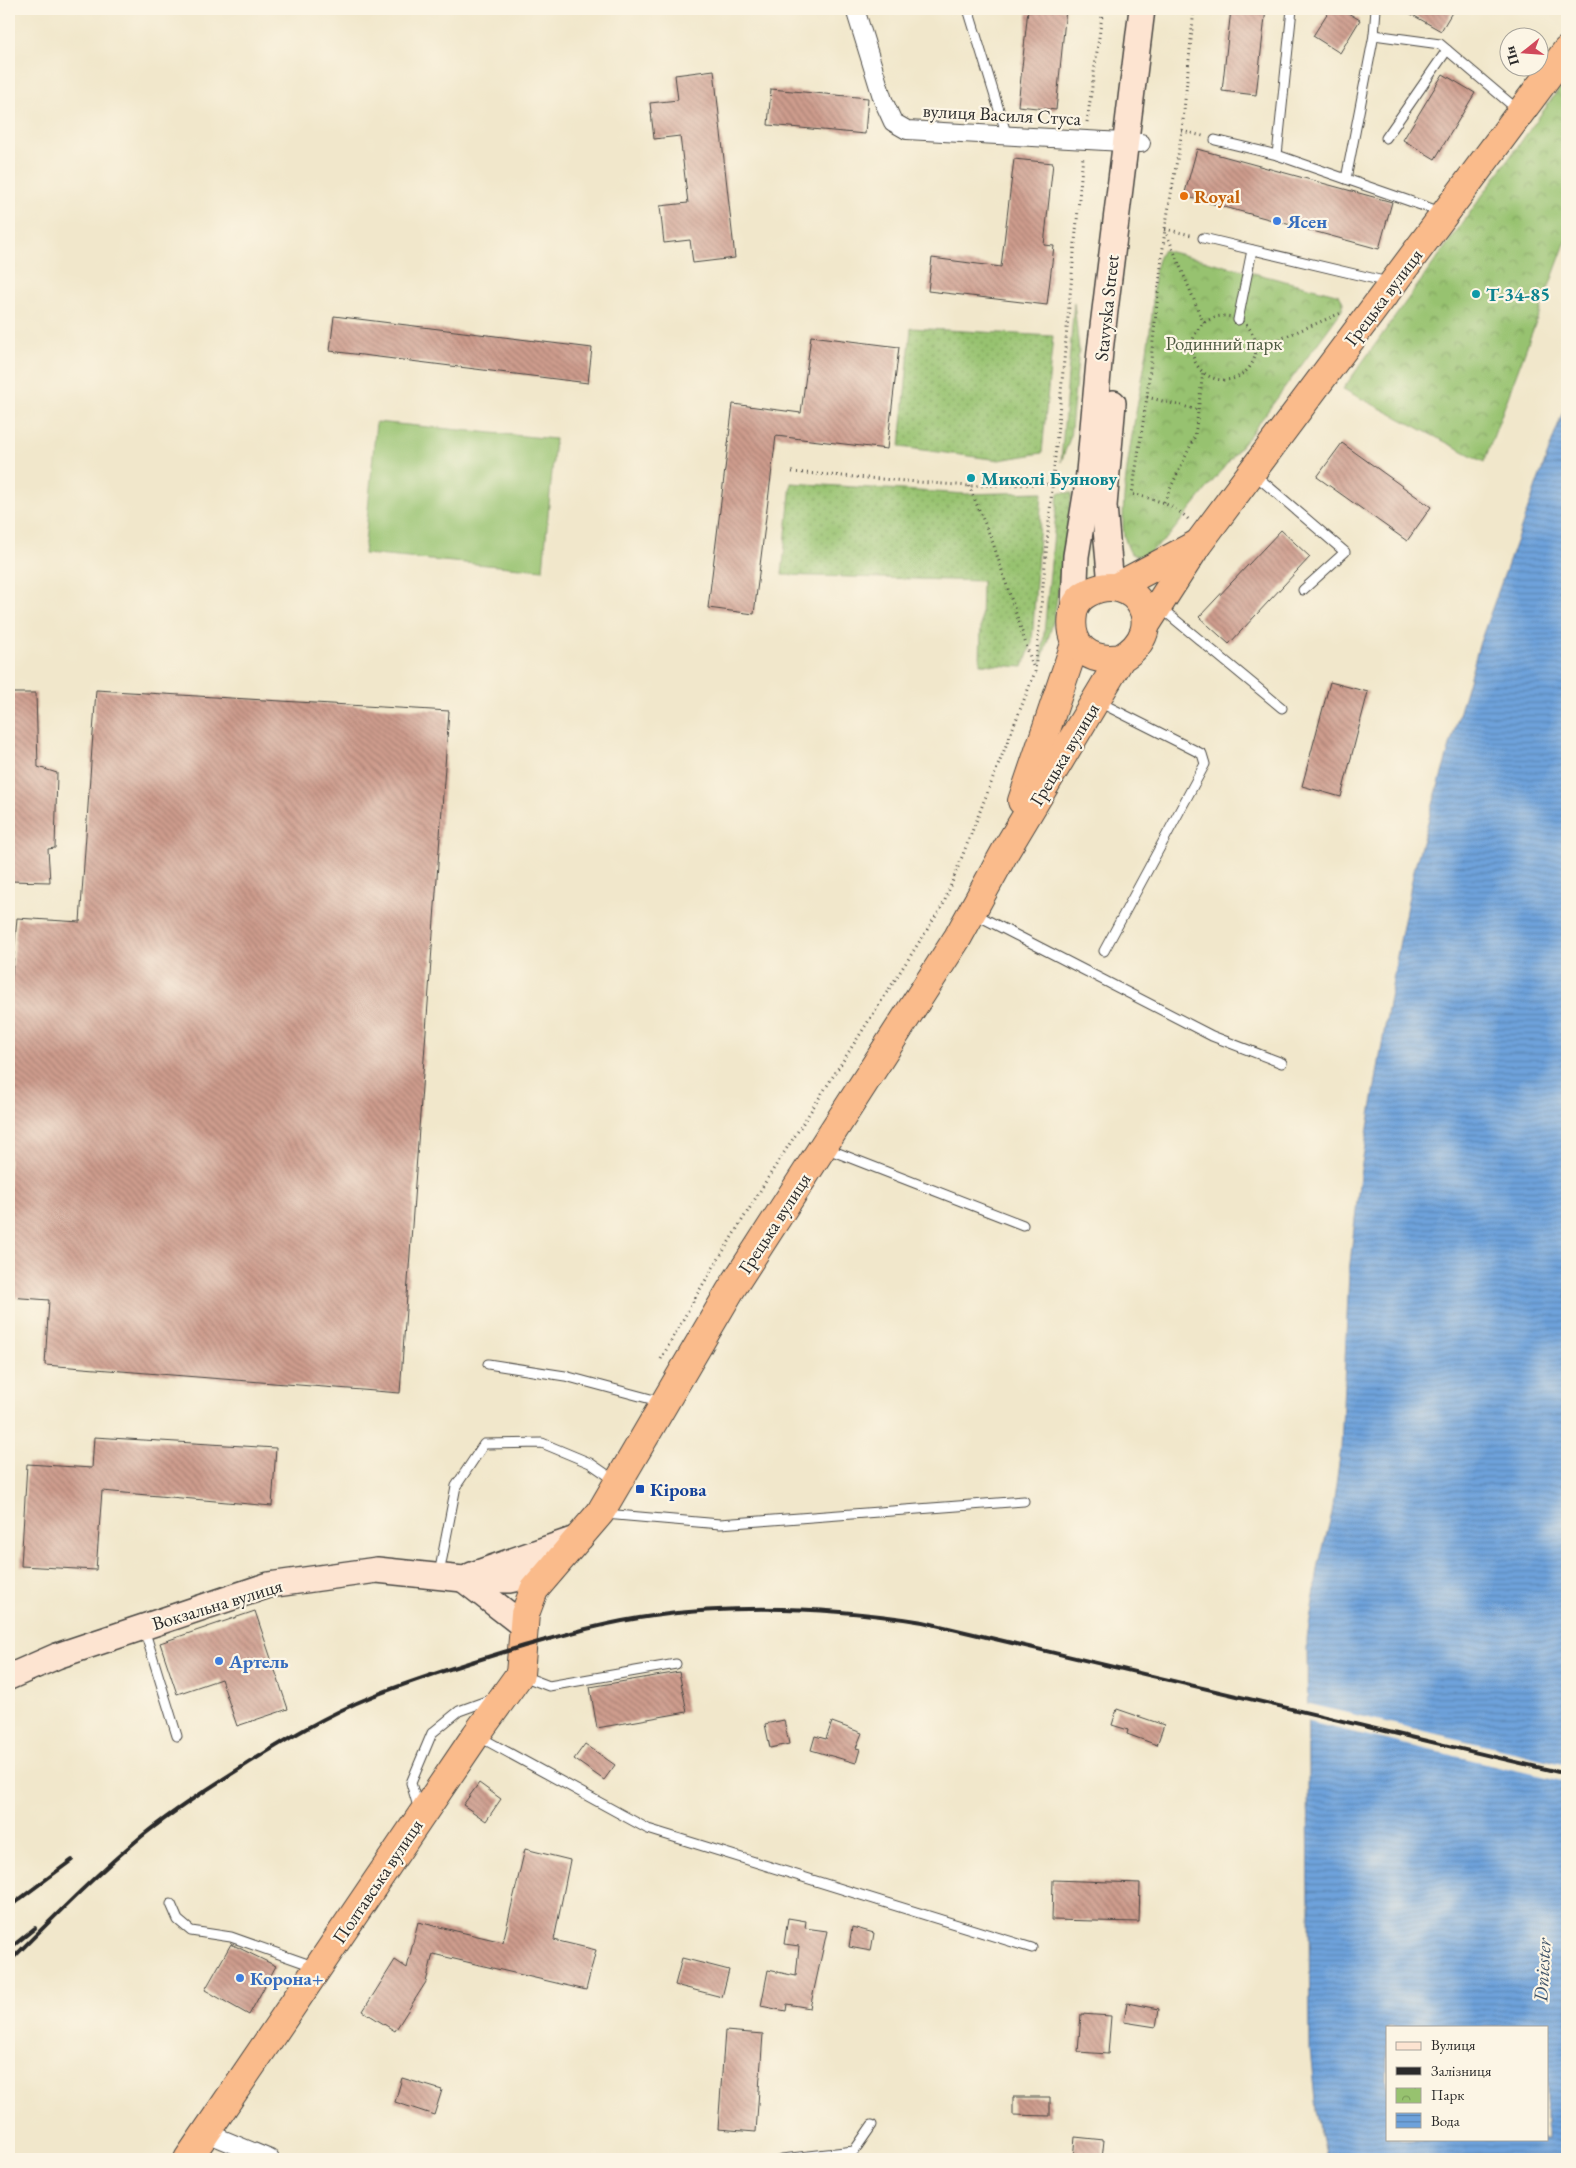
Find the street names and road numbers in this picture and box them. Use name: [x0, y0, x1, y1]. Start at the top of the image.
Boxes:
street label: вулиця Василя Стуса: [922, 98, 1082, 131]
street label: Грецька вулиця: [1339, 243, 1428, 351]
street label: Stavyska Street: [1088, 254, 1125, 362]
street label: Грецька вулиця: [1024, 698, 1105, 810]
street label: Грецька вулиця: [732, 1168, 817, 1279]
street label: Вокзальна вулиця: [149, 1573, 286, 1636]
street label: Полтавська вулиця: [326, 1814, 429, 1948]

